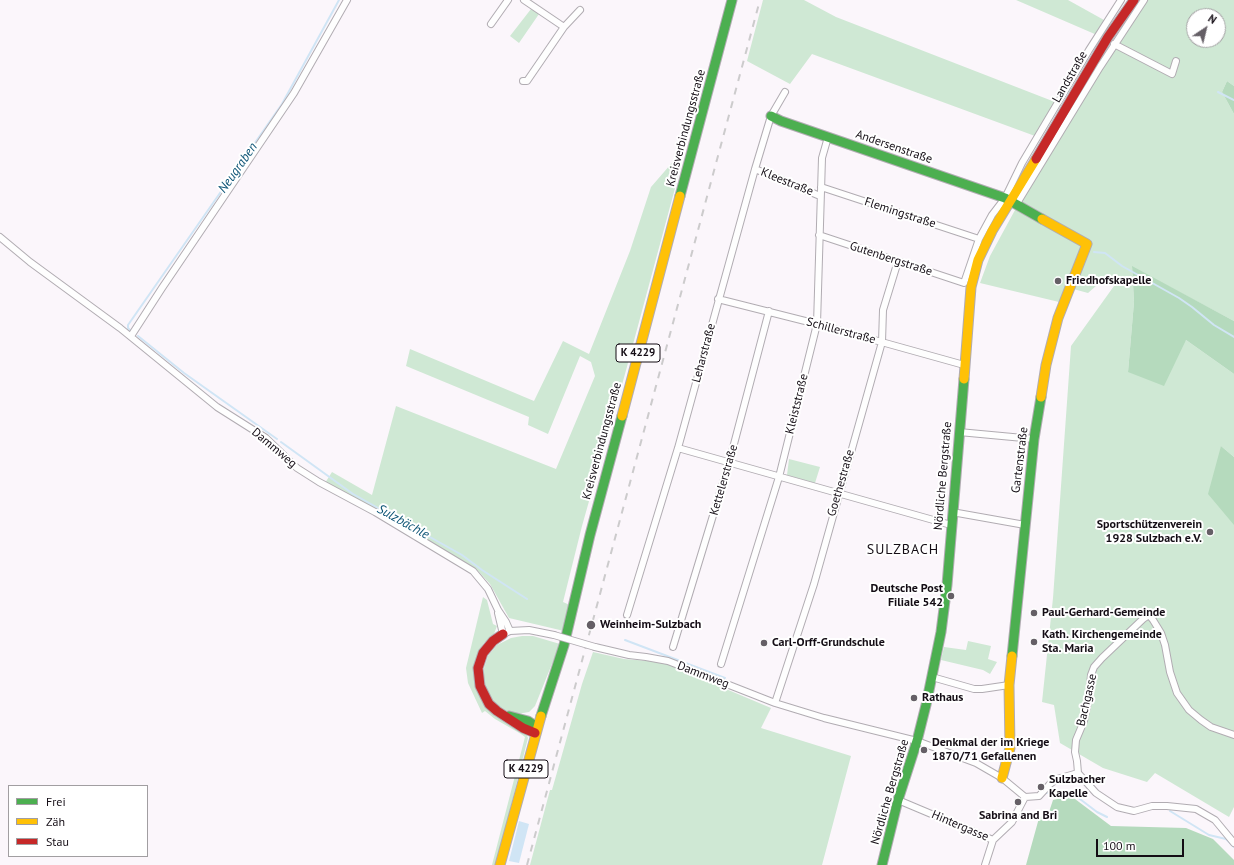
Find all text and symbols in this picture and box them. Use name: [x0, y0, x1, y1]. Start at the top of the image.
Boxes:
north arrow: [1186, 8, 1226, 48]
text: N: [1205, 11, 1219, 27]
street label: Landstraße: [1049, 49, 1091, 105]
street label: Kreisverbindungsstraße: [663, 68, 709, 188]
street label: Andersenstraße: [854, 127, 934, 167]
water label: Neugraben: [215, 140, 261, 196]
street label: Kleestraße: [759, 165, 815, 199]
street label: Flemingstraße: [863, 195, 937, 231]
street label: Gutenbergstraße: [848, 239, 934, 279]
place label: Friedhofskapelle: [1066, 274, 1151, 288]
marker: Friedhofskapelle: [1053, 276, 1063, 286]
street label: Schillerstraße: [805, 315, 877, 347]
street label: Leharstraße: [689, 322, 719, 384]
road number: K 4229: [616, 344, 660, 362]
street label: Kleiststraße: [783, 372, 811, 436]
street label: Kreisverbindungsstraße: [579, 381, 625, 501]
street label: Nördliche Bergstraße: [931, 421, 955, 531]
street label: Dammweg: [249, 425, 299, 471]
street label: Gartenstraße: [1009, 426, 1031, 494]
street label: Kettelerstraße: [707, 443, 741, 517]
street label: Goethestraße: [825, 448, 857, 518]
water label: Sulzbächle: [374, 501, 432, 543]
place label: Sportschützenverein 1928 Sulzbach e.V.: [1097, 518, 1202, 546]
marker: Sportschützenverein 1928 Sulzbach e.V.: [1205, 527, 1215, 537]
district label: SULZBACH: [867, 542, 939, 558]
place label: Deutsche Post Filiale 542: [870, 582, 943, 610]
marker: Deutsche Post Filiale 542: [946, 591, 956, 601]
place label: Paul-Gerhard-Gemeinde: [1042, 606, 1165, 620]
marker: Paul-Gerhard-Gemeinde: [1029, 608, 1039, 618]
place label: Weinheim-Sulzbach: [600, 618, 701, 632]
marker: Weinheim-Sulzbach: [585, 619, 597, 631]
place label: Kath. Kirchengemeinde Sta. Maria: [1042, 628, 1162, 656]
place label: Carl-Orff-Grundschule: [772, 636, 885, 650]
marker: Kath. Kirchengemeinde Sta. Maria: [1029, 637, 1039, 647]
marker: Carl-Orff-Grundschule: [759, 638, 769, 648]
street label: Dammweg: [675, 659, 731, 691]
street label: Bachgasse: [1074, 672, 1100, 728]
place label: Rathaus: [922, 691, 963, 705]
marker: Rathaus: [909, 693, 919, 703]
place label: Denkmal der im Kriege 1870/71 Gefallenen: [932, 736, 1049, 764]
street label: Nördliche Bergstraße: [868, 738, 912, 846]
marker: Denkmal der im Kriege 1870/71 Gefallenen: [919, 745, 929, 755]
road number: K 4229: [504, 760, 548, 778]
place label: Sulzbacher Kapelle: [1049, 773, 1105, 801]
marker: Sulzbacher Kapelle: [1036, 782, 1046, 792]
legend: [8, 785, 148, 857]
text: Frei: [46, 794, 66, 809]
marker: Sabrina and Bri: [1013, 797, 1023, 807]
street label: Hintergasse: [929, 808, 991, 844]
place label: Sabrina and Bri: [979, 809, 1057, 823]
text: Zäh: [46, 814, 65, 829]
scale bar: [1098, 831, 1186, 857]
text: Stau: [46, 834, 69, 849]
text: 100 m: [1103, 838, 1136, 853]

